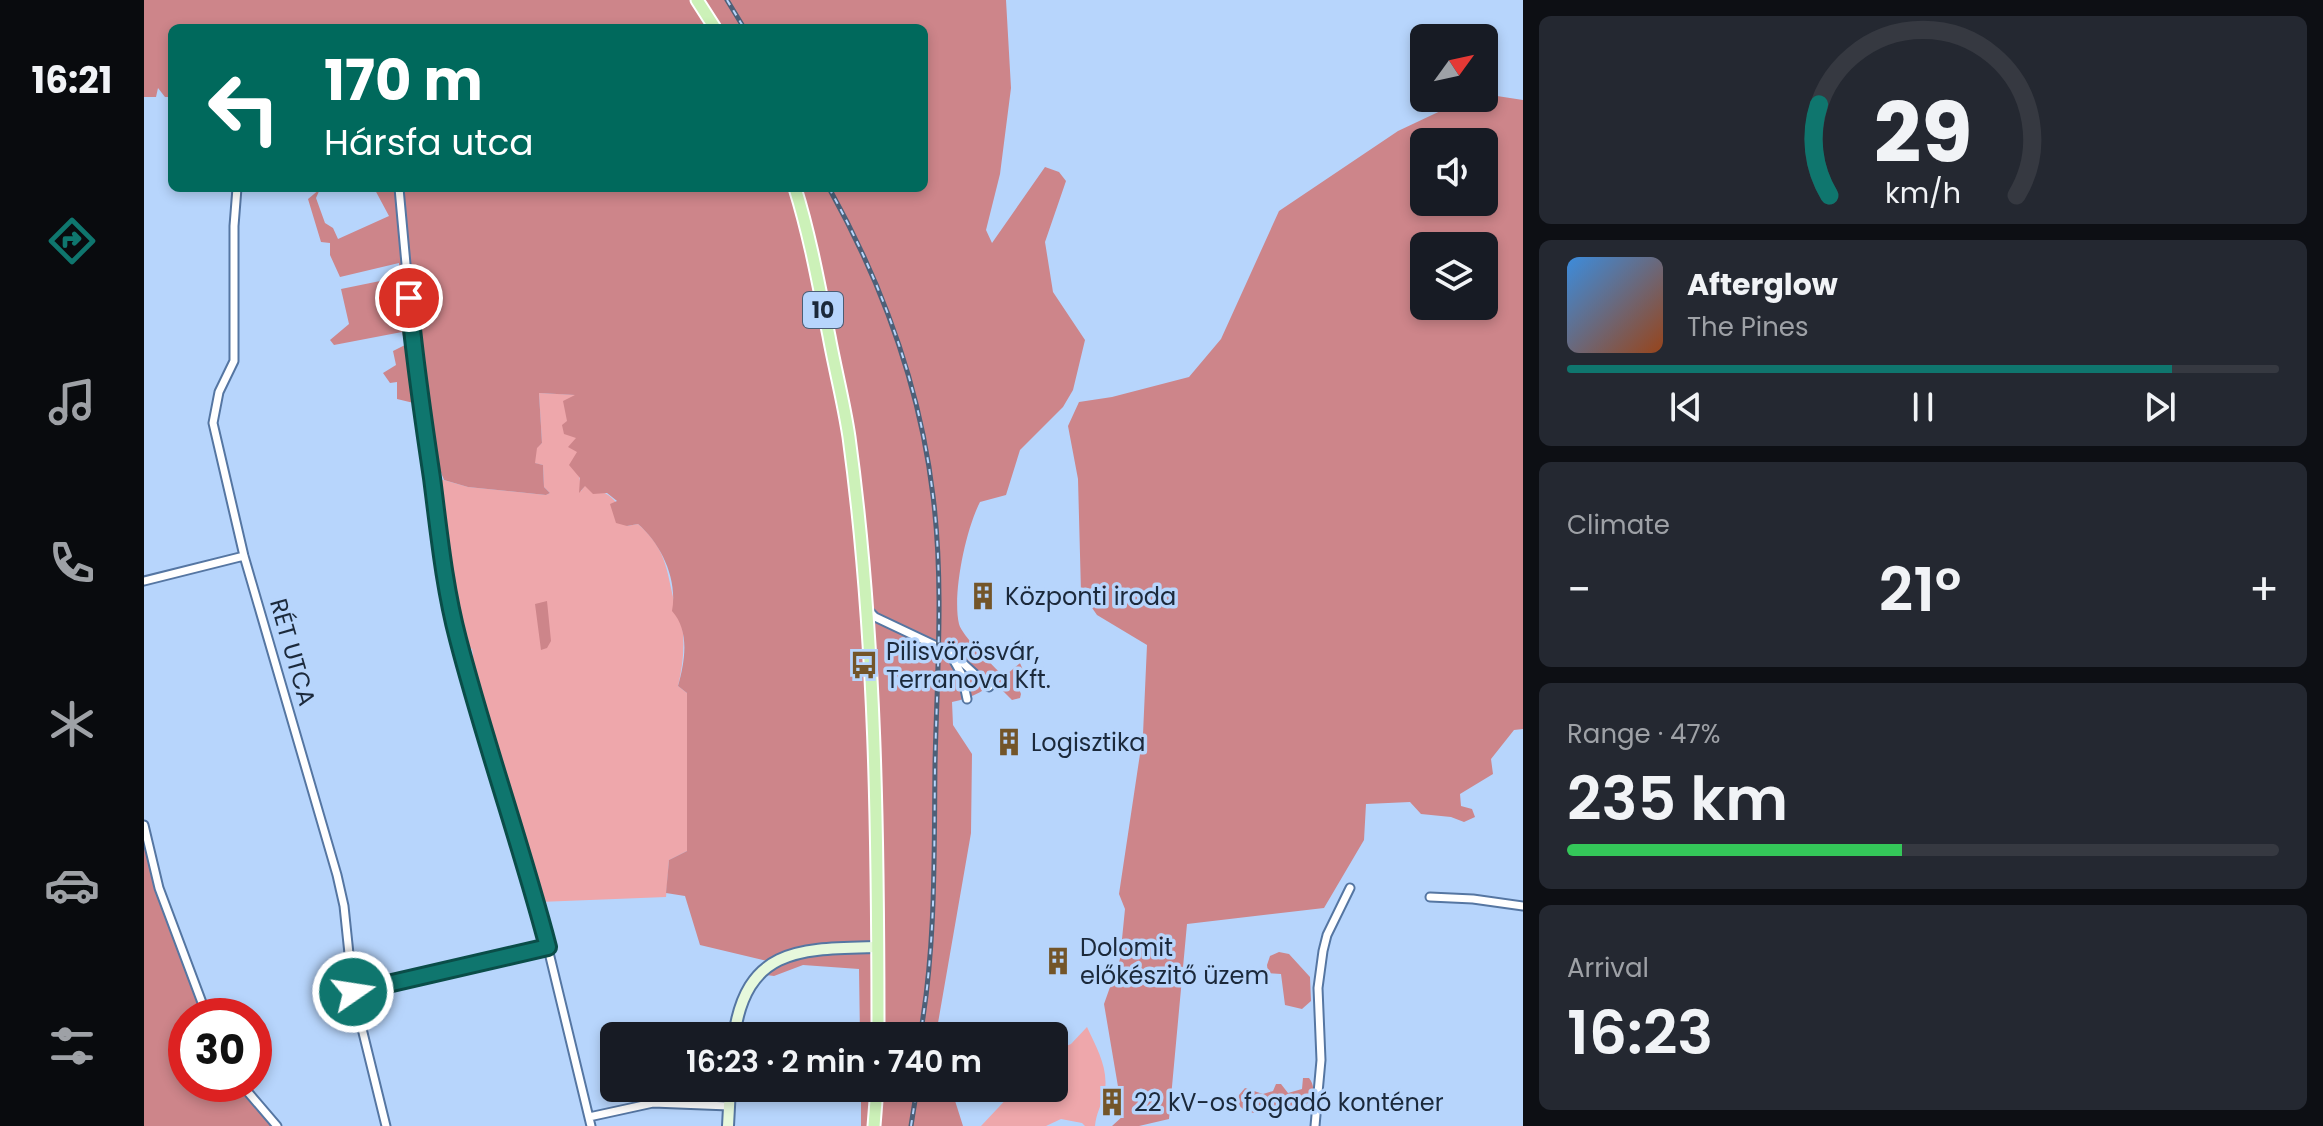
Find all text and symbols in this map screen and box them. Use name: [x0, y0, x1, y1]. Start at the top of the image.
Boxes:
north arrow: [1410, 24, 1498, 112]
map controls: [1410, 24, 1498, 320]
text: 170 m: [324, 41, 483, 120]
text: 16:21: [32, 55, 112, 106]
icon: left: [192, 56, 296, 160]
text: 29: [1874, 75, 1972, 191]
text: Hársfa utca: [324, 117, 534, 168]
button: sound: [1410, 128, 1498, 216]
text: km/h: [1885, 173, 1961, 213]
icon: directions: [44, 213, 100, 269]
button: layers: [1410, 232, 1498, 320]
text: Afterglow: [1687, 263, 1838, 306]
pin: [375, 264, 443, 332]
icon: arrive: [387, 276, 431, 320]
road number: 10: [803, 292, 843, 328]
text: The Pines: [1687, 309, 1809, 345]
icon: music: [44, 374, 100, 430]
icon: previous: [1664, 385, 1708, 429]
icon: pause: [1901, 385, 1945, 429]
icon: next: [2138, 385, 2182, 429]
text: Climate: [1567, 507, 1670, 543]
icon: phone: [44, 535, 100, 591]
text: 21°: [1879, 548, 1962, 632]
text: −: [1567, 559, 1591, 620]
text: +: [2249, 559, 2279, 620]
place label: Központi iroda: [1005, 580, 1176, 613]
building icon: Központi iroda: [968, 581, 998, 611]
street label: RÉT UTCA: [262, 594, 324, 710]
place label: Pilisvörösvár, Terranova Kft.: [886, 635, 1051, 696]
bus stop icon: Pilisvörösvár, Terranova Kft.: [849, 650, 879, 680]
icon: climate: [44, 696, 100, 752]
text: Range · 47%: [1567, 716, 1720, 752]
place label: Logisztika: [1031, 726, 1146, 759]
building icon: Logisztika: [994, 727, 1024, 757]
text: 235 km: [1567, 757, 1788, 841]
icon: car: [44, 857, 100, 913]
place label: Dolomit előkészitő üzem: [1080, 931, 1269, 992]
building icon: Dolomit előkészitő üzem: [1043, 946, 1073, 976]
position arrow: [311, 950, 395, 1034]
text: Arrival: [1567, 950, 1649, 986]
text: 16:23: [1567, 991, 1713, 1075]
speed limit sign: 30: [168, 998, 272, 1102]
icon: filters: [44, 1018, 100, 1074]
text: 16:23 · 2 min · 740 m: [686, 1040, 982, 1083]
place label: 22 kV-os fogadó konténer: [1134, 1086, 1444, 1119]
building icon: 22 kV-os fogadó konténer: [1097, 1087, 1127, 1117]

